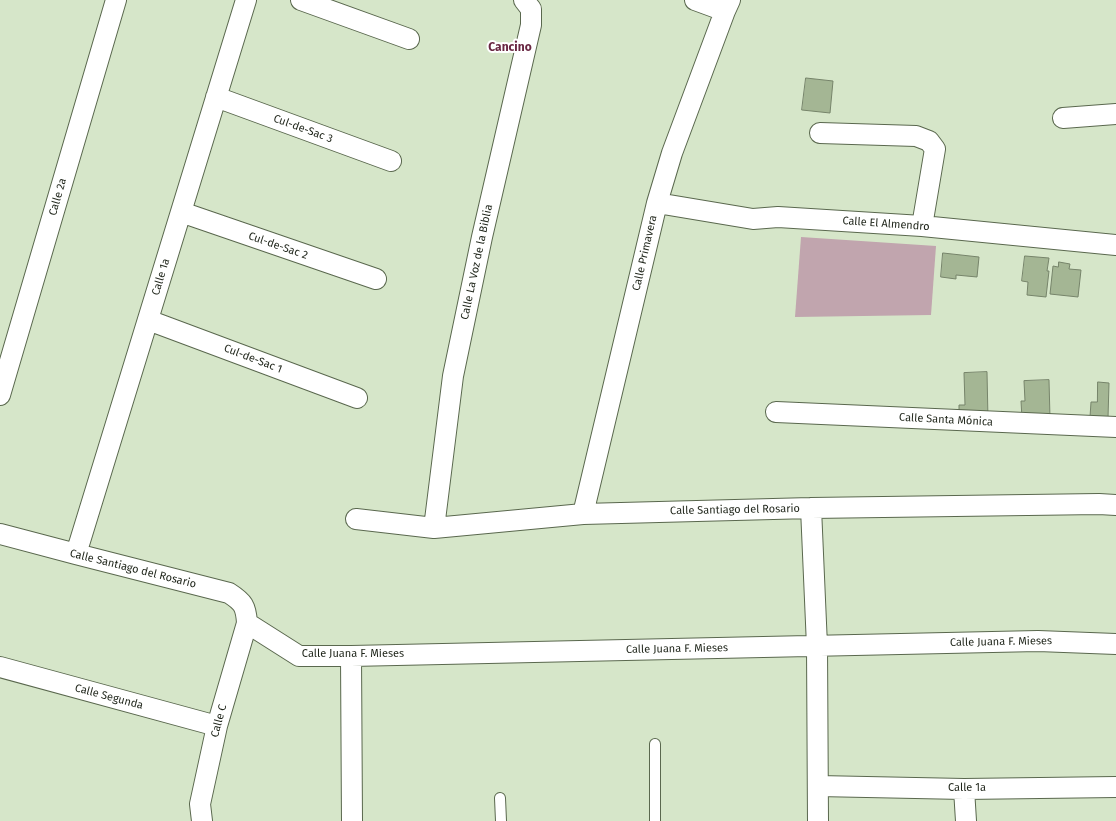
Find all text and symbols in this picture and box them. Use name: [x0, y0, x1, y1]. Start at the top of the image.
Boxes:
district label: Cancino: [488, 41, 532, 55]
street label: Cul-de-Sac 3: [272, 112, 334, 146]
street label: Calle 2a: [46, 177, 70, 217]
street label: Calle La Voz de la Biblia: [458, 203, 496, 321]
street label: Calle Primavera: [630, 214, 660, 292]
street label: Calle El Almendro: [842, 214, 930, 234]
street label: Cul-de-Sac 2: [247, 230, 309, 262]
street label: Calle 1a: [149, 257, 173, 297]
street label: Cul-de-Sac 1: [222, 342, 284, 376]
street label: Calle Santa Mónica: [899, 411, 993, 429]
street label: Calle Santiago del Rosario: [670, 502, 800, 518]
street label: Calle Santiago del Rosario: [68, 547, 198, 591]
street label: Calle Juana F. Mieses: [950, 635, 1052, 649]
street label: Calle Juana F. Mieses: [626, 642, 728, 656]
street label: Calle Juana F. Mieses: [302, 647, 404, 661]
street label: Calle Segunda: [73, 682, 145, 712]
street label: Calle C: [208, 703, 230, 739]
street label: Calle 1a: [948, 781, 986, 795]

